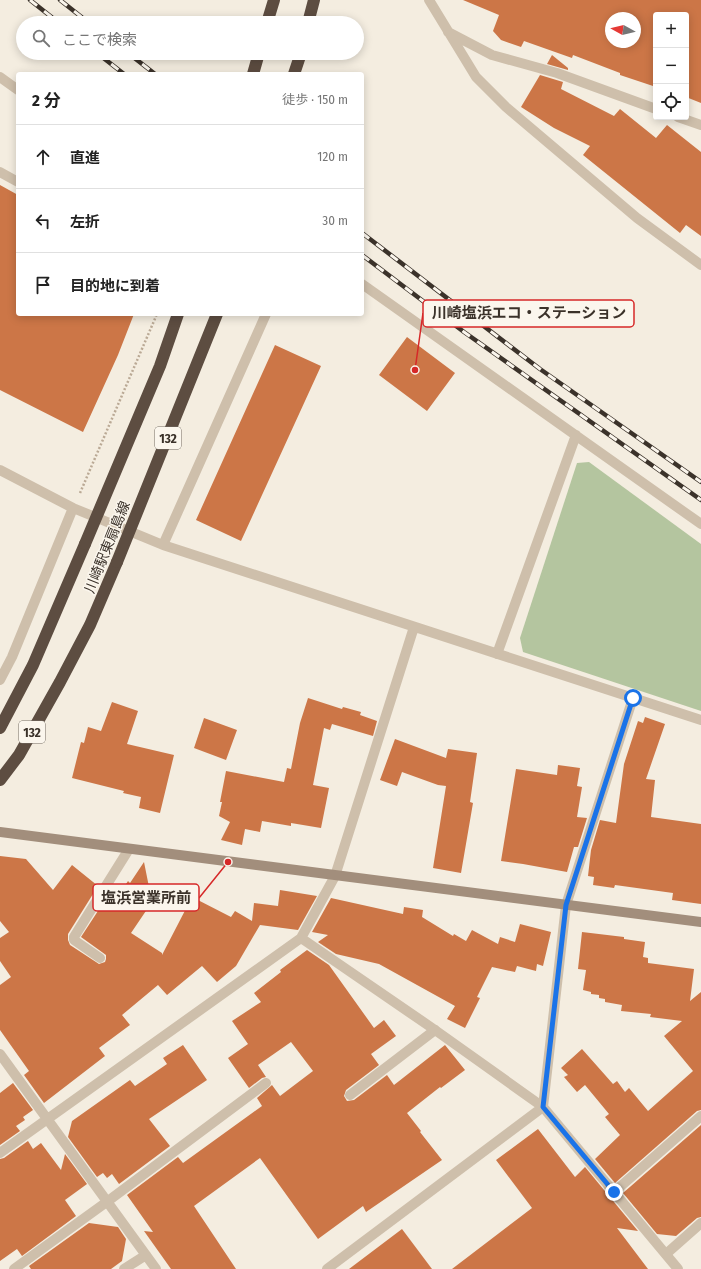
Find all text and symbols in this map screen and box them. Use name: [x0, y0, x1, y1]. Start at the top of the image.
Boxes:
north arrow: [605, 12, 641, 48]
map controls: [653, 12, 689, 120]
button: +: [653, 12, 689, 48]
search box: [16, 16, 364, 60]
icon: search: [30, 27, 52, 49]
text: ここで検索: [62, 31, 137, 49]
button: −: [653, 48, 689, 84]
button: locate: [653, 84, 689, 120]
text: 2 分: [32, 90, 60, 111]
text: 徒歩 · 150 m: [282, 92, 348, 107]
icon: ahead: [32, 146, 54, 168]
text: 直進: [70, 149, 100, 167]
text: 120 m: [317, 149, 348, 164]
icon: left: [32, 210, 54, 232]
text: 左折: [70, 213, 100, 231]
text: 30 m: [322, 213, 348, 228]
icon: arrive: [32, 274, 54, 296]
text: 目的地に到着: [70, 277, 160, 295]
callout: 川崎塩浜エコ・ステーション: [423, 300, 634, 327]
text: 川崎塩浜エコ・ステーション: [432, 304, 626, 322]
road number: 132: [155, 427, 181, 449]
street label: 川崎駅東扇島線: [81, 499, 134, 596]
route start: [624, 689, 642, 707]
road number: 132: [19, 721, 45, 743]
callout: 塩浜営業所前: [93, 884, 199, 911]
text: 塩浜営業所前: [101, 889, 191, 907]
route end: [605, 1183, 623, 1201]

